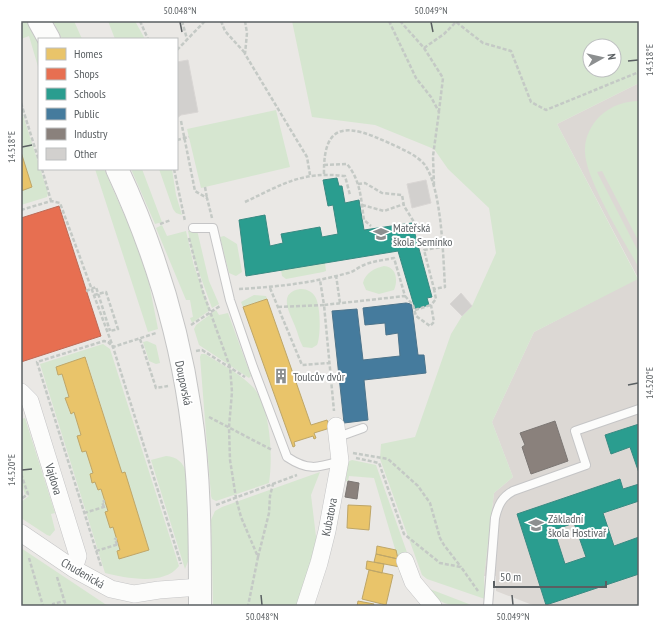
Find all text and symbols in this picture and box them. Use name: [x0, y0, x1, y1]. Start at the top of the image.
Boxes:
text: 50.048°N: [163, 4, 197, 17]
text: 50.049°N: [414, 4, 448, 17]
legend: [38, 38, 178, 170]
north arrow: [582, 38, 622, 78]
text: 14.518°E: [643, 44, 656, 76]
text: Homes: [74, 46, 102, 61]
text: N: [605, 53, 619, 61]
text: Shops: [74, 66, 99, 81]
text: Schools: [74, 86, 106, 101]
text: Public: [74, 106, 100, 121]
text: Industry: [74, 126, 108, 141]
text: 14.518°E: [5, 131, 18, 163]
text: Other: [74, 146, 98, 161]
place label: Mateřská škola Semínko: [393, 220, 452, 249]
school or university icon: Mateřská škola Semínko: [372, 225, 390, 243]
street label: Doupovská: [172, 359, 196, 407]
building icon: Toulcův dvůr: [272, 367, 290, 385]
text: 14.520°E: [643, 367, 656, 399]
place label: Toulcův dvůr: [293, 369, 346, 384]
text: 14.520°E: [5, 454, 18, 486]
street label: Vajdova: [42, 460, 66, 497]
street label: Kubatova: [318, 496, 340, 537]
place label: Základní škola Hostivař: [548, 511, 607, 540]
school or university icon: Základní škola Hostivař: [527, 516, 545, 534]
street label: Chudenická: [59, 555, 108, 592]
scale bar: [494, 563, 606, 589]
text: 50 m: [500, 569, 521, 584]
text: 50.048°N: [245, 610, 279, 623]
text: 50.049°N: [496, 610, 530, 623]

